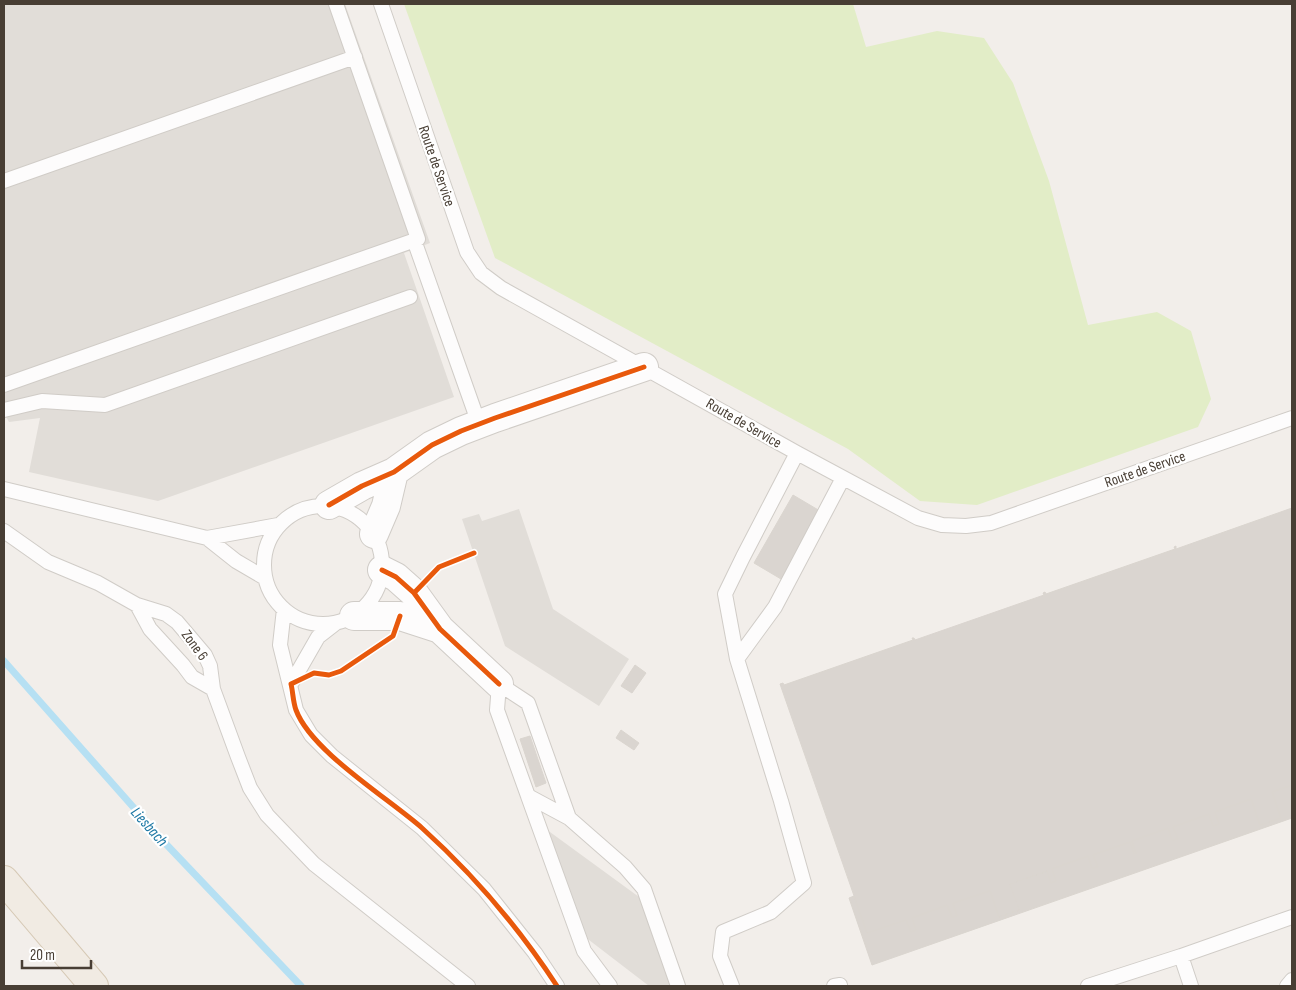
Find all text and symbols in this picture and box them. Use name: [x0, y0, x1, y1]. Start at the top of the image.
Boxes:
street label: Route de Service: [414, 123, 459, 209]
street label: Route de Service: [703, 394, 785, 453]
street label: Route de Service: [1102, 447, 1188, 492]
street label: Zone 6: [177, 626, 212, 664]
water label: Liesbach: [126, 803, 172, 851]
scale bar: [22, 938, 91, 970]
text: 20 m: [30, 946, 55, 965]

